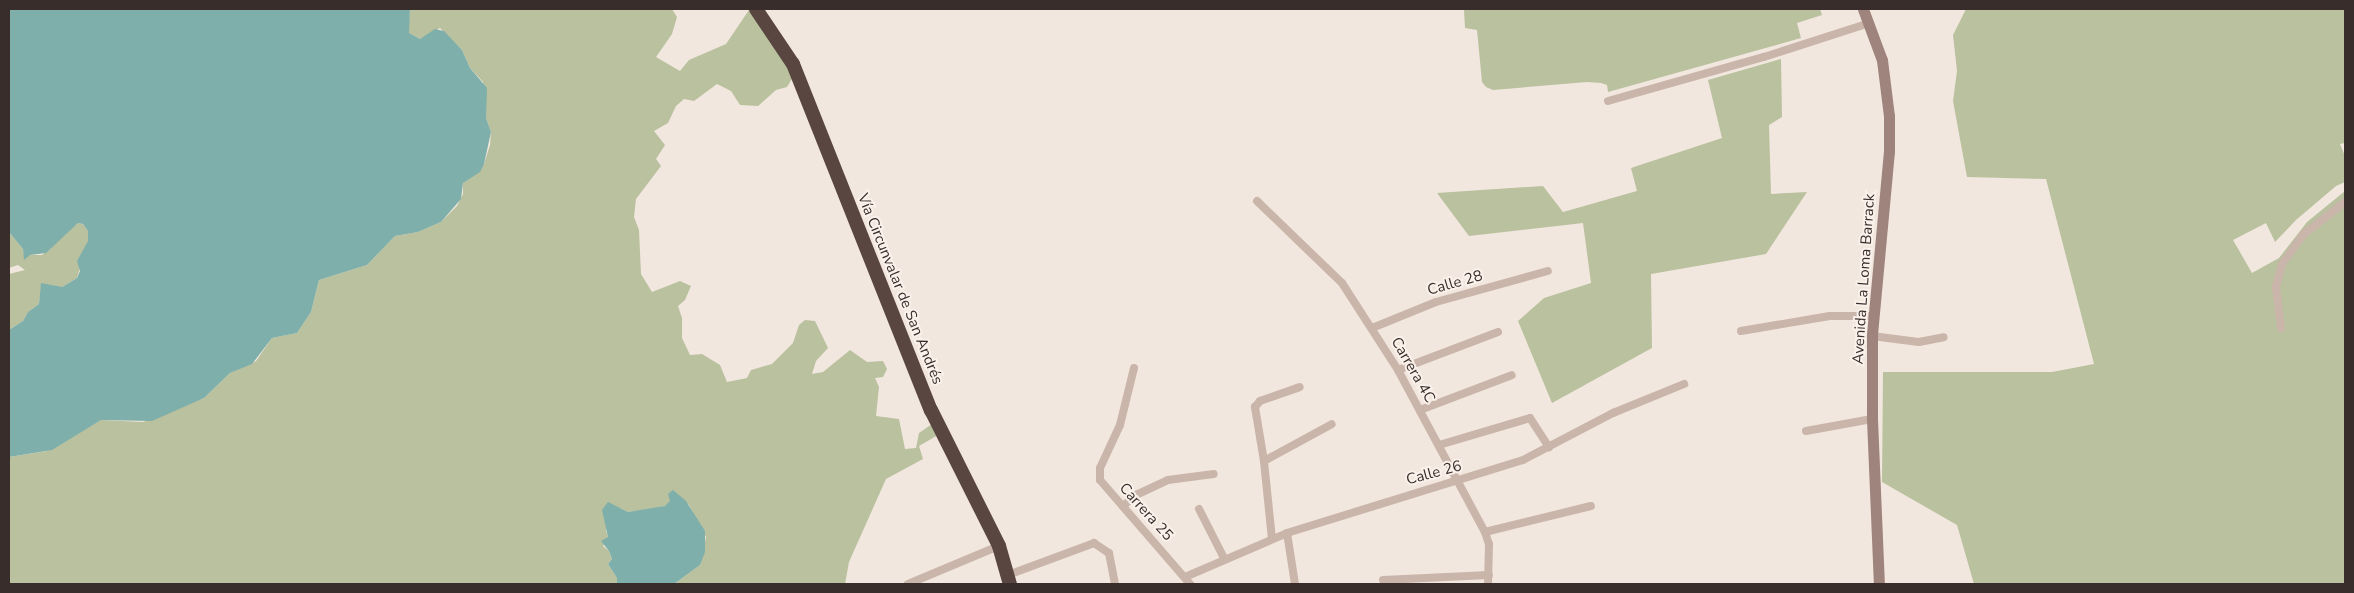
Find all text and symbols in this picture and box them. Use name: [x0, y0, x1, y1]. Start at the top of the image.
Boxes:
street label: Vía Circunvalar de San Andrés: [853, 191, 947, 387]
street label: Avenida La Loma Barrack: [1849, 193, 1879, 365]
street label: Calle 28: [1425, 267, 1485, 299]
street label: Carrera 4C: [1387, 334, 1439, 406]
street label: Calle 26: [1404, 457, 1464, 489]
street label: Carrera 25: [1115, 479, 1177, 545]

